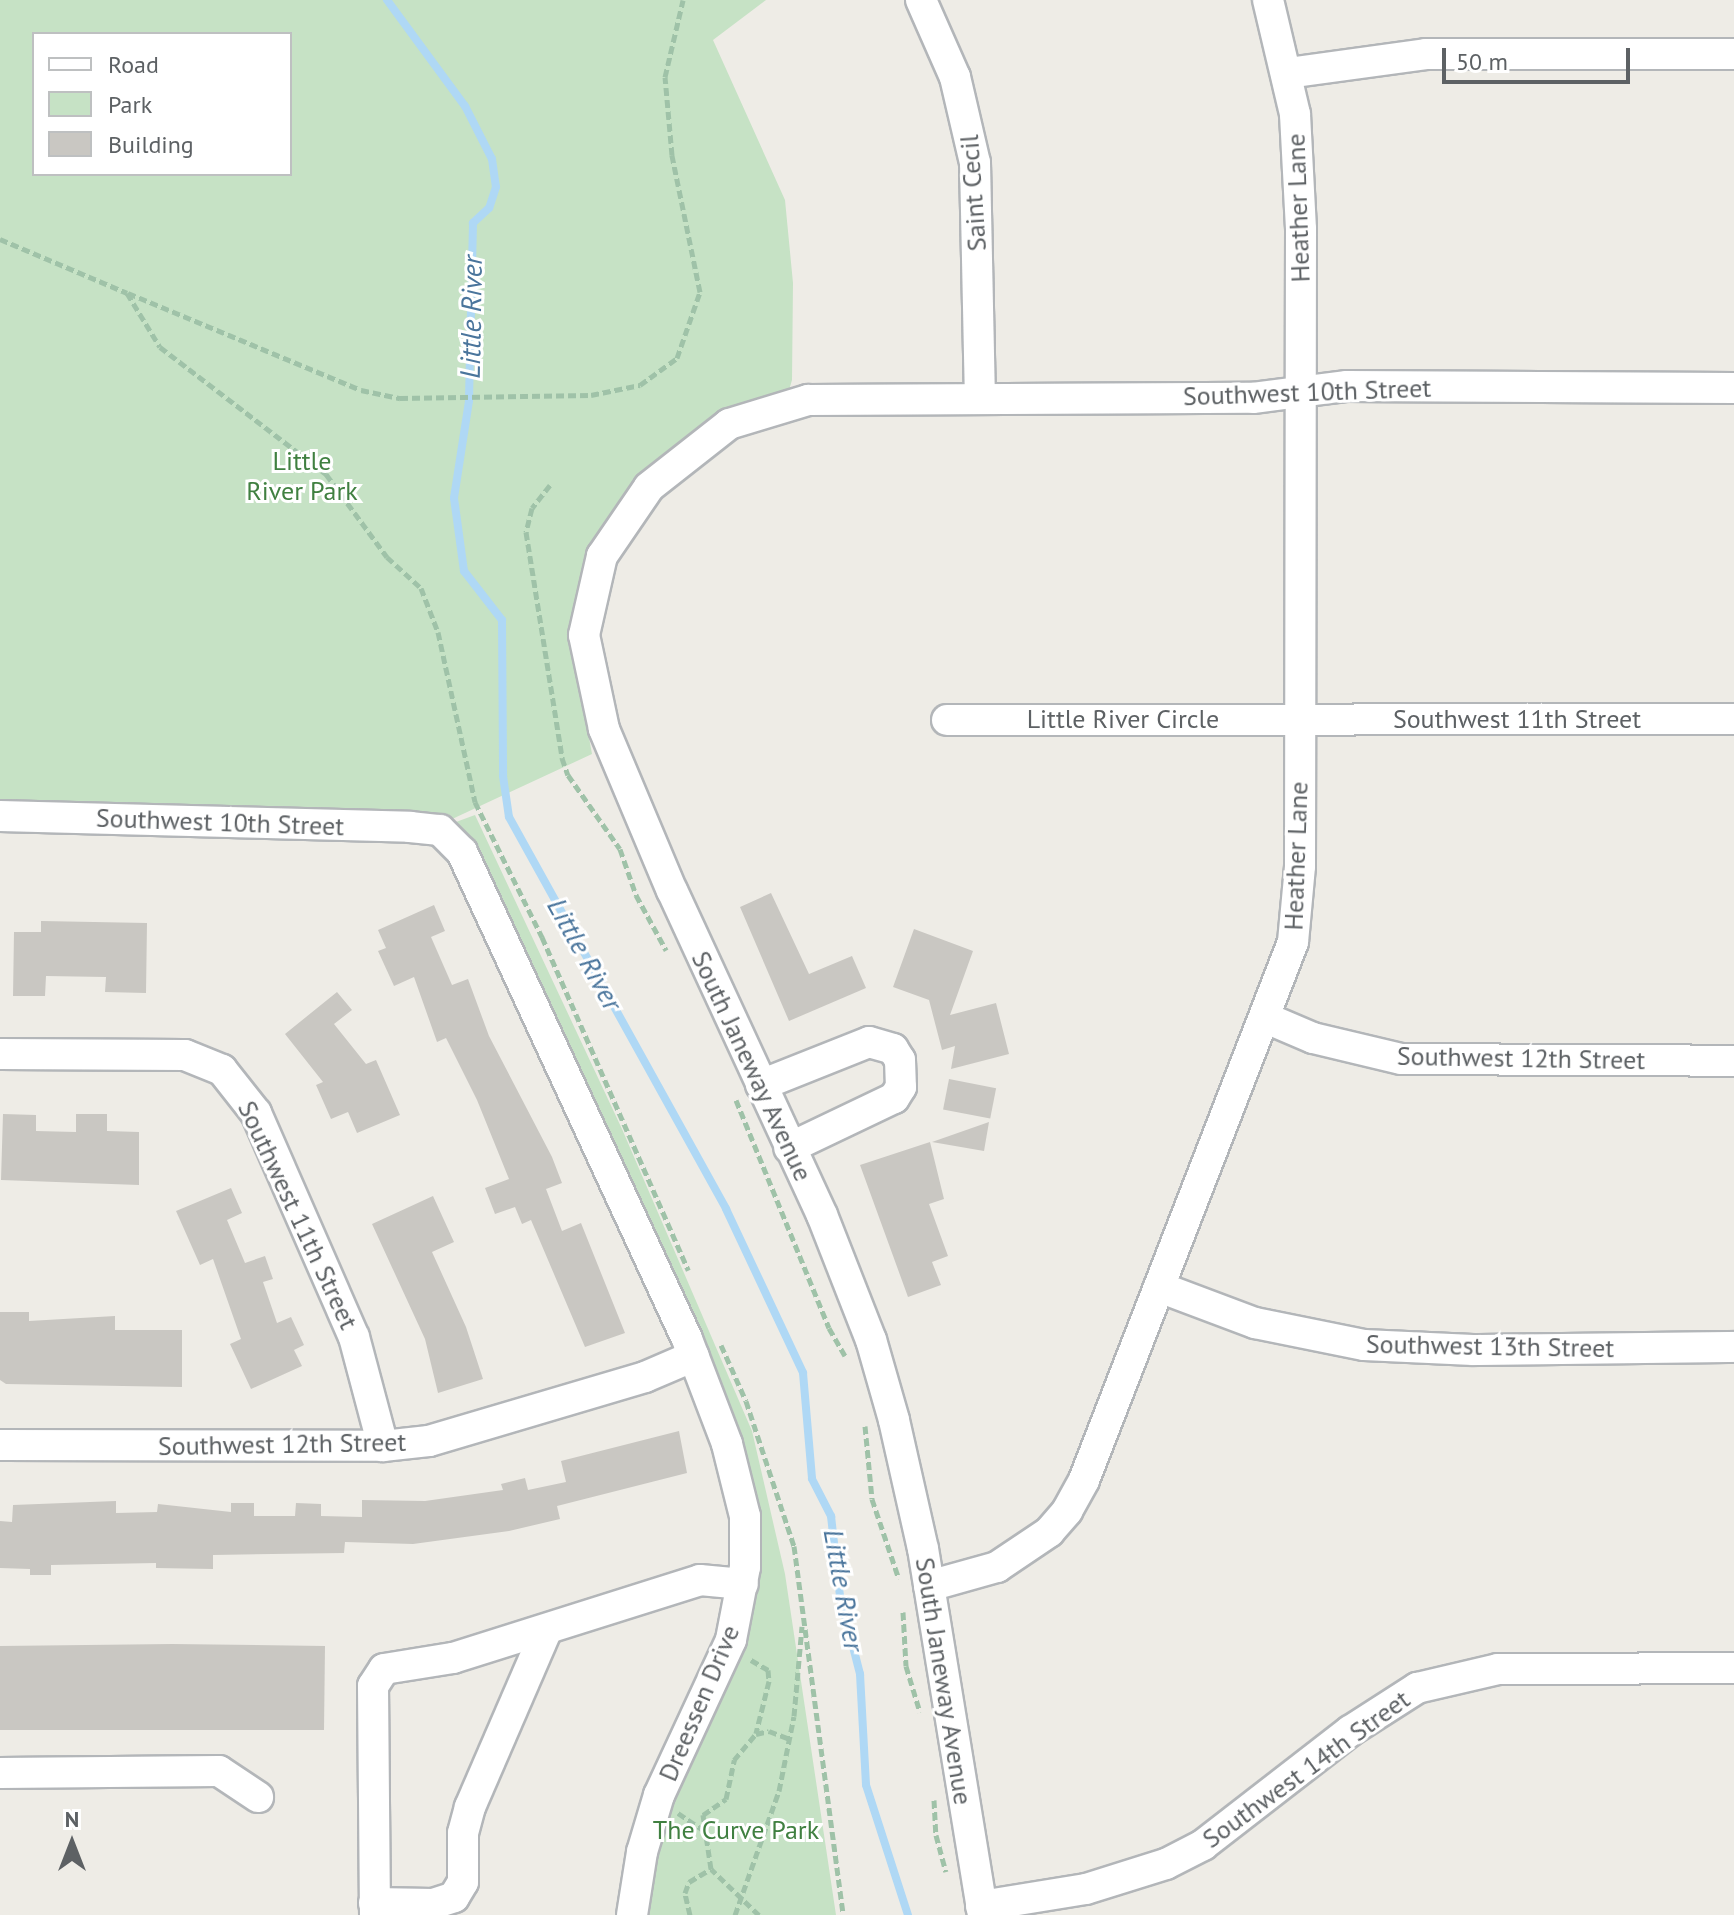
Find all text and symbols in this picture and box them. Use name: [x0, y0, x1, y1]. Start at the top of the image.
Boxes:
legend: [32, 32, 292, 176]
scale bar: [1446, 32, 1634, 82]
text: 50 m: [1456, 46, 1508, 77]
text: Road: [108, 49, 159, 80]
text: Park: [108, 89, 152, 120]
text: Building: [108, 129, 194, 160]
street label: Heather Lane: [1280, 133, 1316, 283]
street label: Saint Cecil: [953, 134, 993, 252]
water label: Little River: [453, 255, 489, 379]
street label: Southwest 10th Street: [1182, 372, 1432, 412]
park label: Little River Park: [246, 445, 358, 506]
street label: Little River Circle: [1027, 703, 1219, 735]
street label: Southwest 11th Street: [1393, 703, 1641, 735]
street label: Heather Lane: [1278, 781, 1314, 931]
street label: Southwest 10th Street: [95, 802, 345, 842]
water label: Little River: [540, 892, 630, 1016]
street label: South Janeway Avenue: [685, 945, 819, 1187]
street label: Southwest 12th Street: [1397, 1040, 1645, 1076]
street label: Southwest 11th Street: [231, 1096, 365, 1334]
street label: Southwest 13th Street: [1366, 1328, 1614, 1364]
street label: Southwest 12th Street: [158, 1426, 406, 1462]
water label: Little River: [817, 1526, 871, 1654]
street label: South Janeway Avenue: [909, 1554, 979, 1808]
street label: Dreessen Drive: [652, 1620, 746, 1786]
street label: Southwest 14th Street: [1196, 1683, 1416, 1855]
north arrow: [32, 1803, 112, 1883]
text: N: [65, 1805, 79, 1833]
park label: The Curve Park: [653, 1814, 819, 1846]

